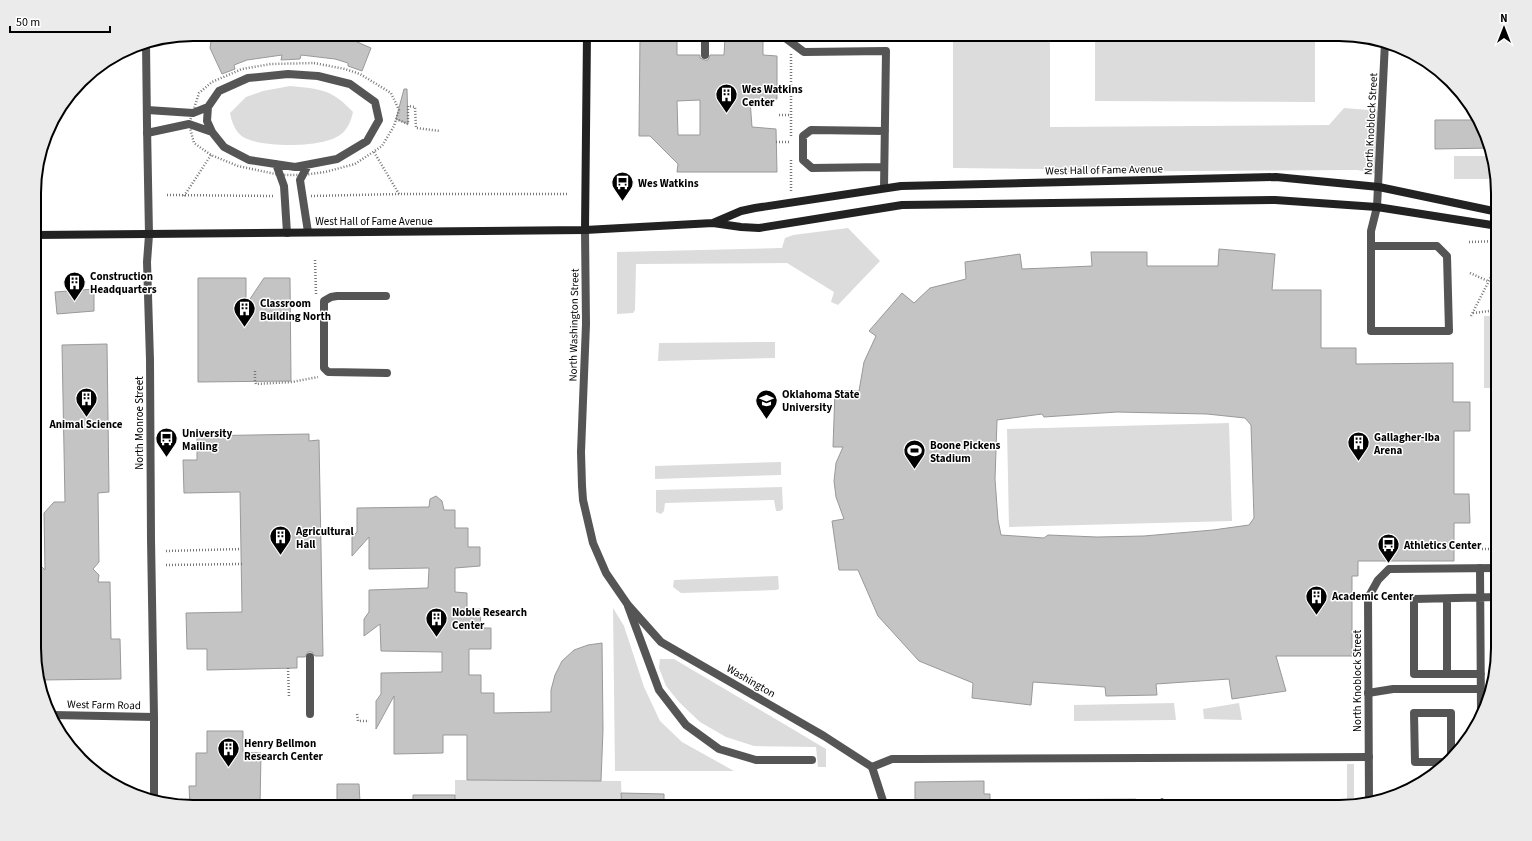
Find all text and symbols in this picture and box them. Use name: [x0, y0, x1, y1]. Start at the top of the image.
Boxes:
scale bar: [10, 8, 110, 34]
north arrow: [1484, 8, 1524, 48]
text: N: [1500, 11, 1508, 26]
text: 50 m: [16, 14, 40, 31]
street label: North Knoblock Street: [1361, 72, 1381, 175]
building icon: Wes Watkins Center: [713, 82, 739, 115]
place label: Wes Watkins Center: [742, 82, 803, 110]
street label: West Hall of Fame Avenue: [1045, 161, 1163, 179]
bus stop icon: Wes Watkins: [610, 170, 636, 203]
place label: Wes Watkins: [638, 176, 699, 191]
street label: West Hall of Fame Avenue: [315, 214, 433, 229]
street label: North Washington Street: [566, 268, 582, 382]
building icon: Construction Headquarters: [62, 269, 88, 302]
place label: Construction Headquarters: [90, 269, 157, 297]
building icon: Classroom Building North: [231, 296, 257, 329]
place label: Classroom Building North: [260, 296, 331, 324]
street label: North Monroe Street: [132, 376, 147, 470]
building icon: Animal Science: [73, 385, 99, 418]
school or university icon: Oklahoma State University: [753, 387, 779, 420]
place label: Oklahoma State University: [782, 387, 860, 415]
place label: Animal Science: [48, 417, 123, 432]
bus stop icon: University Mailing: [153, 426, 179, 459]
place label: University Mailing: [182, 426, 232, 454]
building icon: Gallagher-Iba Arena: [1346, 430, 1372, 463]
place label: Gallagher-Iba Arena: [1373, 430, 1440, 458]
sports icon: Boone Pickens Stadium: [902, 438, 928, 471]
place label: Boone Pickens Stadium: [930, 438, 1001, 466]
building icon: Agricultural Hall: [268, 524, 294, 557]
place label: Agricultural Hall: [295, 524, 354, 552]
bus stop icon: Athletics Center: [1375, 532, 1401, 565]
place label: Athletics Center: [1403, 538, 1482, 553]
building icon: Academic Center: [1304, 583, 1330, 616]
place label: Academic Center: [1331, 589, 1414, 604]
building icon: Noble Research Center: [423, 605, 449, 638]
place label: Noble Research Center: [452, 605, 527, 633]
street label: North Knoblock Street: [1350, 630, 1365, 732]
street label: Washington: [724, 661, 778, 701]
street label: West Farm Road: [67, 697, 141, 713]
building icon: Henry Bellmon Research Center: [215, 736, 241, 769]
place label: Henry Bellmon Research Center: [244, 736, 324, 764]

